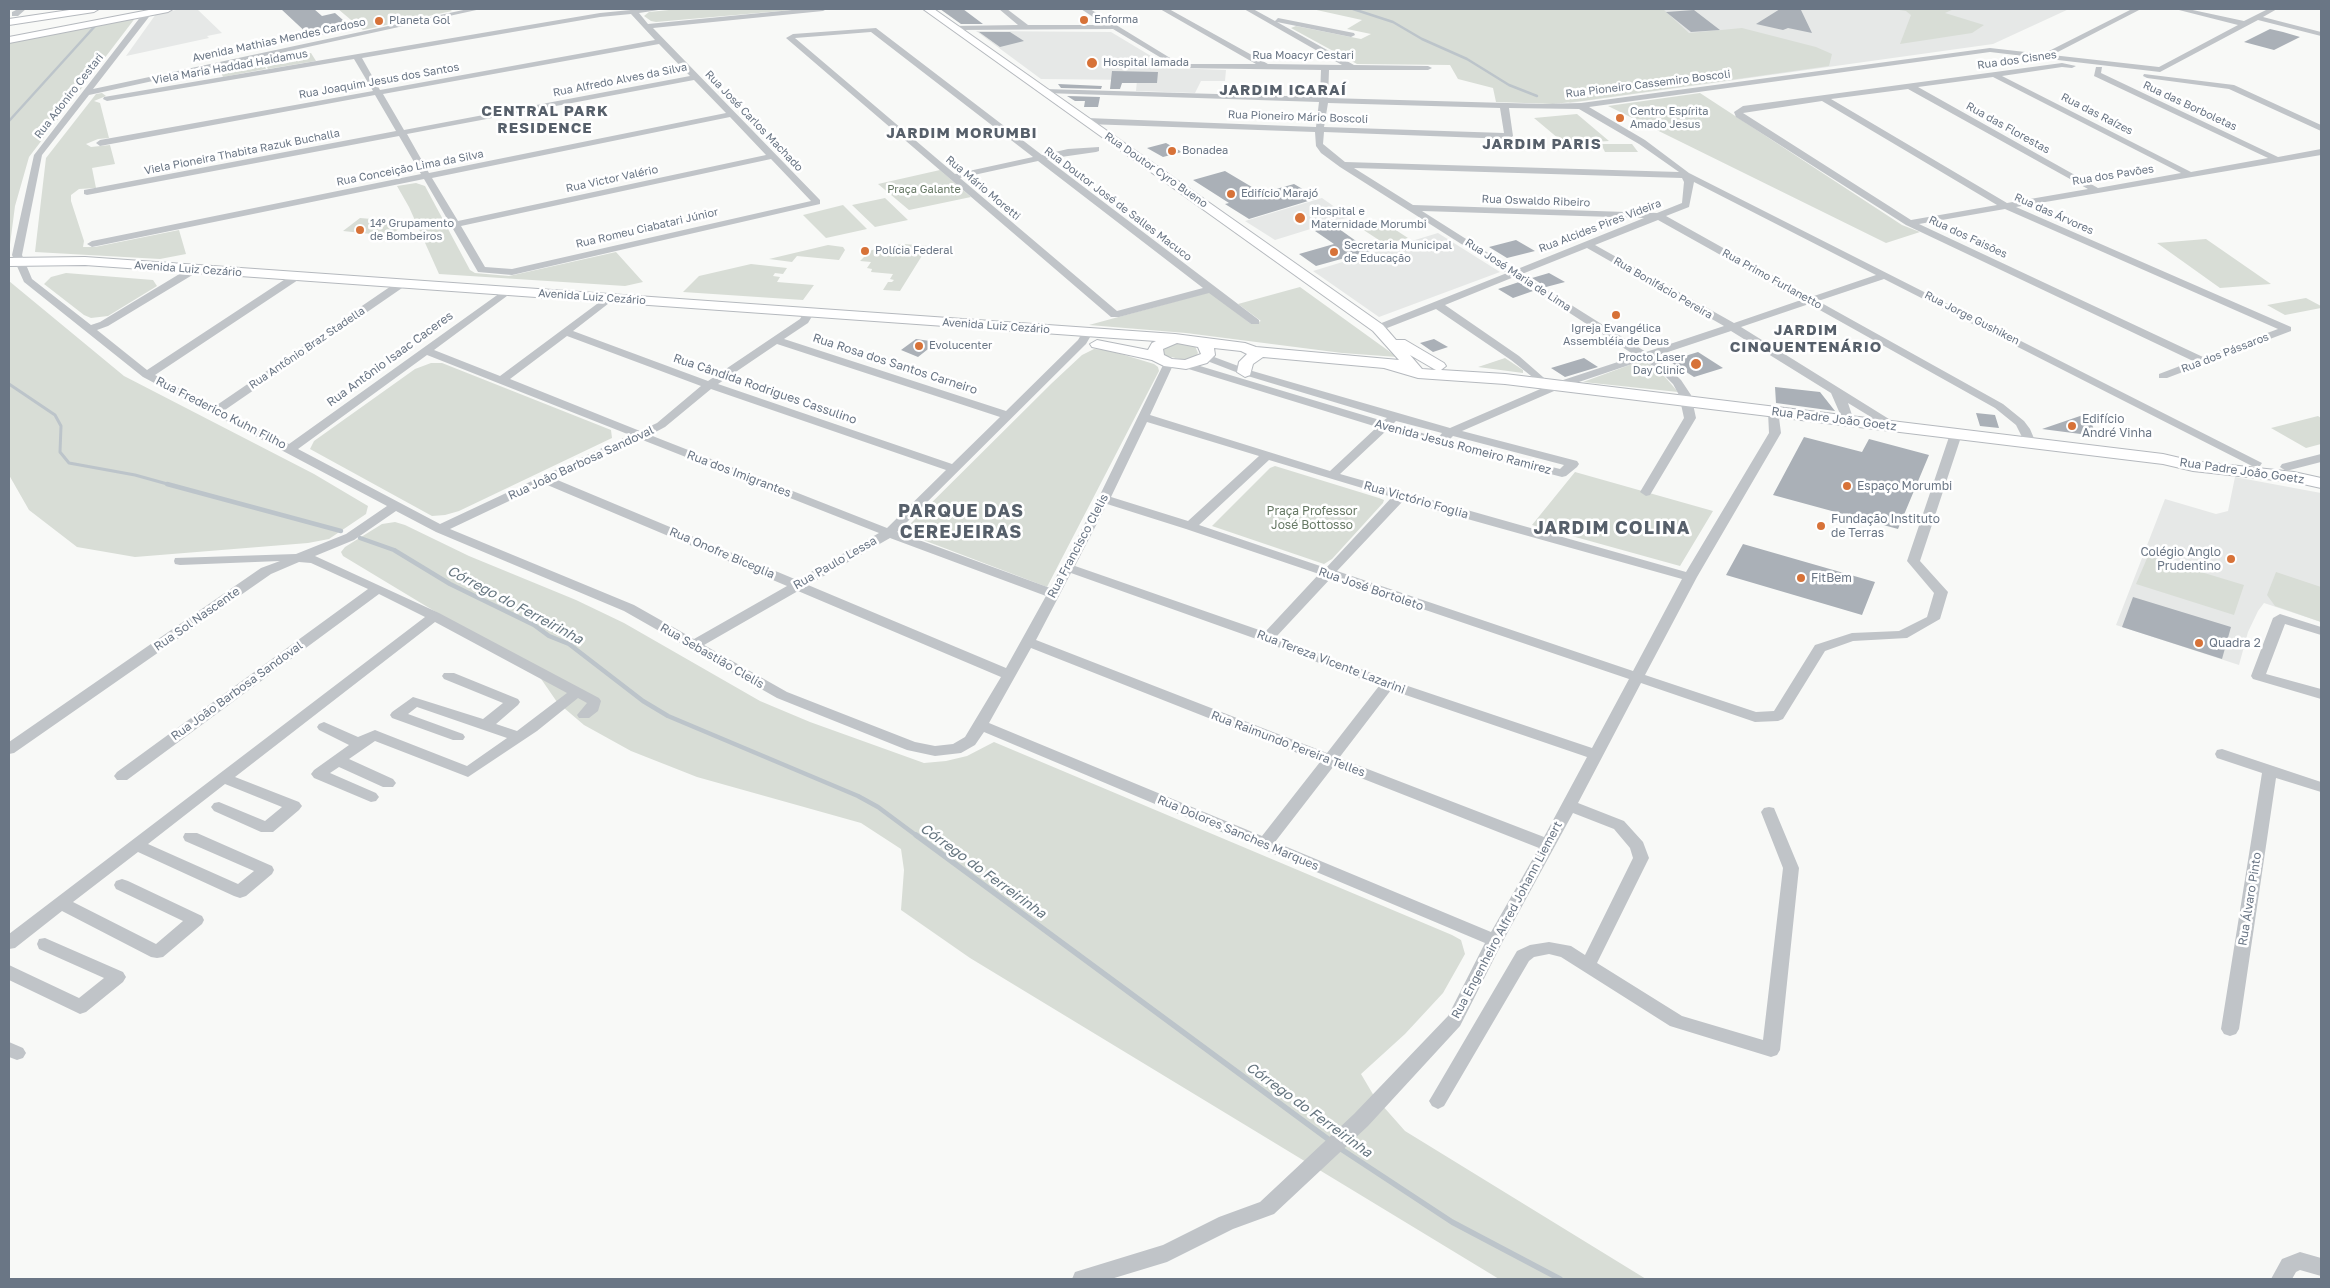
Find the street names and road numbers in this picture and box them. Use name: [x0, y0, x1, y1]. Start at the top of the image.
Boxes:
street label: Avenida Mathias Mendes Cardoso: [191, 15, 367, 65]
street label: Viela Maria Haddad Haidamus: [151, 47, 309, 87]
street label: Rua dos Cisnes: [1976, 48, 2058, 72]
street label: Rua Moacyr Cestari: [1252, 49, 1354, 63]
street label: Rua Adoniro Cestari: [32, 51, 106, 141]
street label: Rua Joaquim Jesus dos Santos: [298, 60, 460, 102]
street label: Rua Alfredo Alves da Silva: [552, 61, 688, 99]
street label: Rua Pioneiro Cassemiro Boscoli: [1565, 67, 1731, 101]
street label: Rua José Carlos Machado: [702, 68, 806, 174]
street label: Rua das Borboletas: [2141, 78, 2239, 134]
street label: Rua das Raízes: [2059, 90, 2135, 138]
street label: Rua das Florestas: [1964, 99, 2052, 157]
street label: Rua Pioneiro Mário Boscoli: [1228, 108, 1368, 126]
street label: Viela Pioneira Thabita Razuk Buchalla: [143, 127, 341, 177]
street label: Rua Doutor Cyro Bueno: [1102, 129, 1210, 211]
street label: Rua Doutor José de Salles Macuco: [1042, 144, 1194, 264]
street label: Rua Conceição Lima da Silva: [335, 147, 485, 189]
street label: Rua Mário Moretti: [943, 153, 1023, 223]
street label: Rua dos Pavões: [2071, 162, 2155, 188]
street label: Rua Victor Valério: [565, 163, 659, 195]
street label: Rua das Árvores: [2012, 191, 2096, 237]
street label: Rua Oswaldo Ribeiro: [1482, 193, 1590, 209]
street label: Rua Alcides Pires Videira: [1537, 197, 1663, 255]
street label: Rua Romeu Ciabatari Júnior: [574, 205, 720, 251]
street label: Rua dos Faisões: [1927, 213, 2009, 261]
street label: Rua José Maria de Lima: [1463, 236, 1573, 314]
street label: Rua Primo Furlanetto: [1720, 246, 1824, 312]
street label: Rua Bonifácio Pereira: [1611, 254, 1715, 322]
street label: Avenida Luiz Cezário: [134, 259, 242, 279]
street label: Avenida Luiz Cezário: [538, 287, 646, 307]
street label: Rua Jorge Gushiken: [1922, 288, 2022, 348]
street label: Rua Antônio Braz Stadella: [247, 304, 367, 392]
street label: Rua Antônio Isaac Caceres: [324, 308, 456, 410]
street label: Avenida Luiz Cezário: [942, 316, 1050, 336]
street label: Rua dos Pássaros: [2179, 330, 2271, 376]
street label: Rua Rosa dos Santos Carneiro: [811, 331, 979, 397]
street label: Rua Cândida Rodrigues Cassulino: [671, 351, 859, 427]
street label: Rua Frederico Kuhn Filho: [153, 374, 289, 452]
street label: Rua Padre João Goetz: [1771, 404, 1897, 434]
street label: Avenida Jesus Romeiro Ramirez: [1373, 416, 1553, 478]
street label: Rua João Barbosa Sandoval: [506, 423, 656, 503]
street label: Rua dos Imigrantes: [685, 447, 793, 501]
street label: Rua Padre João Goetz: [2179, 455, 2305, 487]
street label: Rua Victório Foglia: [1362, 478, 1470, 522]
street label: Rua Francisco Clelis: [1044, 491, 1112, 601]
street label: Rua Onofre Biceglia: [667, 524, 777, 582]
street label: Rua Paulo Lessa: [791, 533, 879, 593]
street label: Rua José Bortoleto: [1317, 564, 1425, 614]
street label: Rua Sol Nascente: [151, 584, 243, 654]
street label: Rua Sebastião Clelis: [658, 620, 766, 692]
street label: Rua Tereza Vicente Lazarini: [1255, 627, 1407, 697]
street label: Rua João Barbosa Sandoval: [168, 638, 306, 744]
street label: Rua Raimundo Pereira Telles: [1209, 708, 1367, 780]
street label: Rua Dolores Sanches Marques: [1155, 792, 1321, 874]
street label: Rua Engenheiro Alfred Johann Liemert: [1449, 819, 1565, 1021]
street label: Rua Álvaro Pinto: [2235, 851, 2265, 947]

